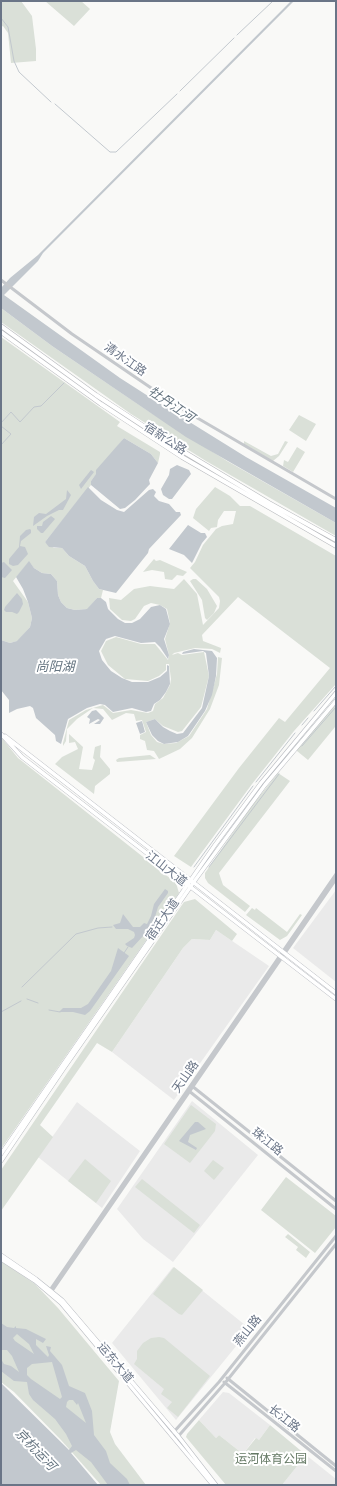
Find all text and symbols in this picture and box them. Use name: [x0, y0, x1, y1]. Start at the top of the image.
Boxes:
street label: 清水江路: [101, 340, 149, 380]
water label: 牡丹江河: [145, 384, 197, 426]
street label: 宿新公路: [141, 420, 189, 458]
water label: 尚阳湖: [36, 660, 74, 676]
street label: 江山大道: [143, 849, 189, 889]
street label: 宿迁大道: [143, 896, 183, 944]
street label: 天山路: [170, 1058, 202, 1096]
street label: 珠江路: [248, 1125, 286, 1159]
street label: 燕山路: [231, 1312, 265, 1350]
street label: 运东大道: [94, 1340, 136, 1386]
street label: 长江路: [265, 1402, 303, 1436]
water label: 京杭运河: [11, 1426, 59, 1474]
park label: 运河体育公园: [235, 1453, 307, 1467]

